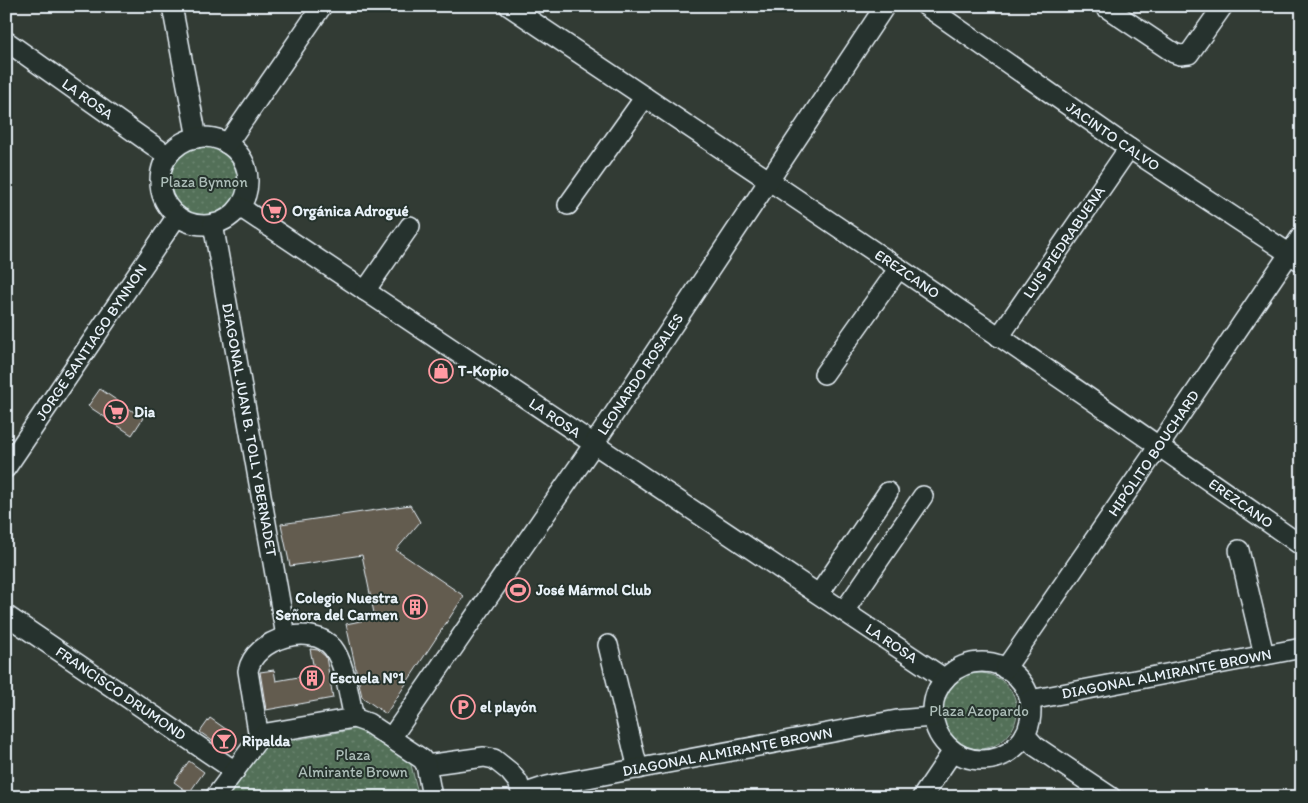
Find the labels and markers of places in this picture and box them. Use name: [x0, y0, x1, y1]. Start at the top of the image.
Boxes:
supermarket icon: Orgánica Adrogué: [261, 198, 287, 224]
place label: Orgánica Adrogué: [292, 202, 409, 221]
shop icon: T-Kopio: [428, 358, 454, 384]
place label: T-Kopio: [457, 362, 509, 381]
supermarket icon: Dia: [103, 399, 129, 425]
place label: Dia: [134, 403, 156, 421]
sports icon: José Mármol Club: [505, 577, 531, 603]
place label: José Mármol Club: [535, 581, 652, 599]
place label: Colegio Nuestra Señora del Carmen: [276, 589, 398, 624]
building icon: Colegio Nuestra Señora del Carmen: [402, 594, 428, 620]
building icon: Escuela Nº1: [299, 665, 325, 691]
place label: Escuela Nº1: [330, 669, 405, 687]
parking icon: el playón: [450, 694, 476, 720]
place label: el playón: [480, 698, 538, 717]
bar icon: Ripalda: [211, 728, 237, 754]
place label: Ripalda: [242, 732, 291, 751]

